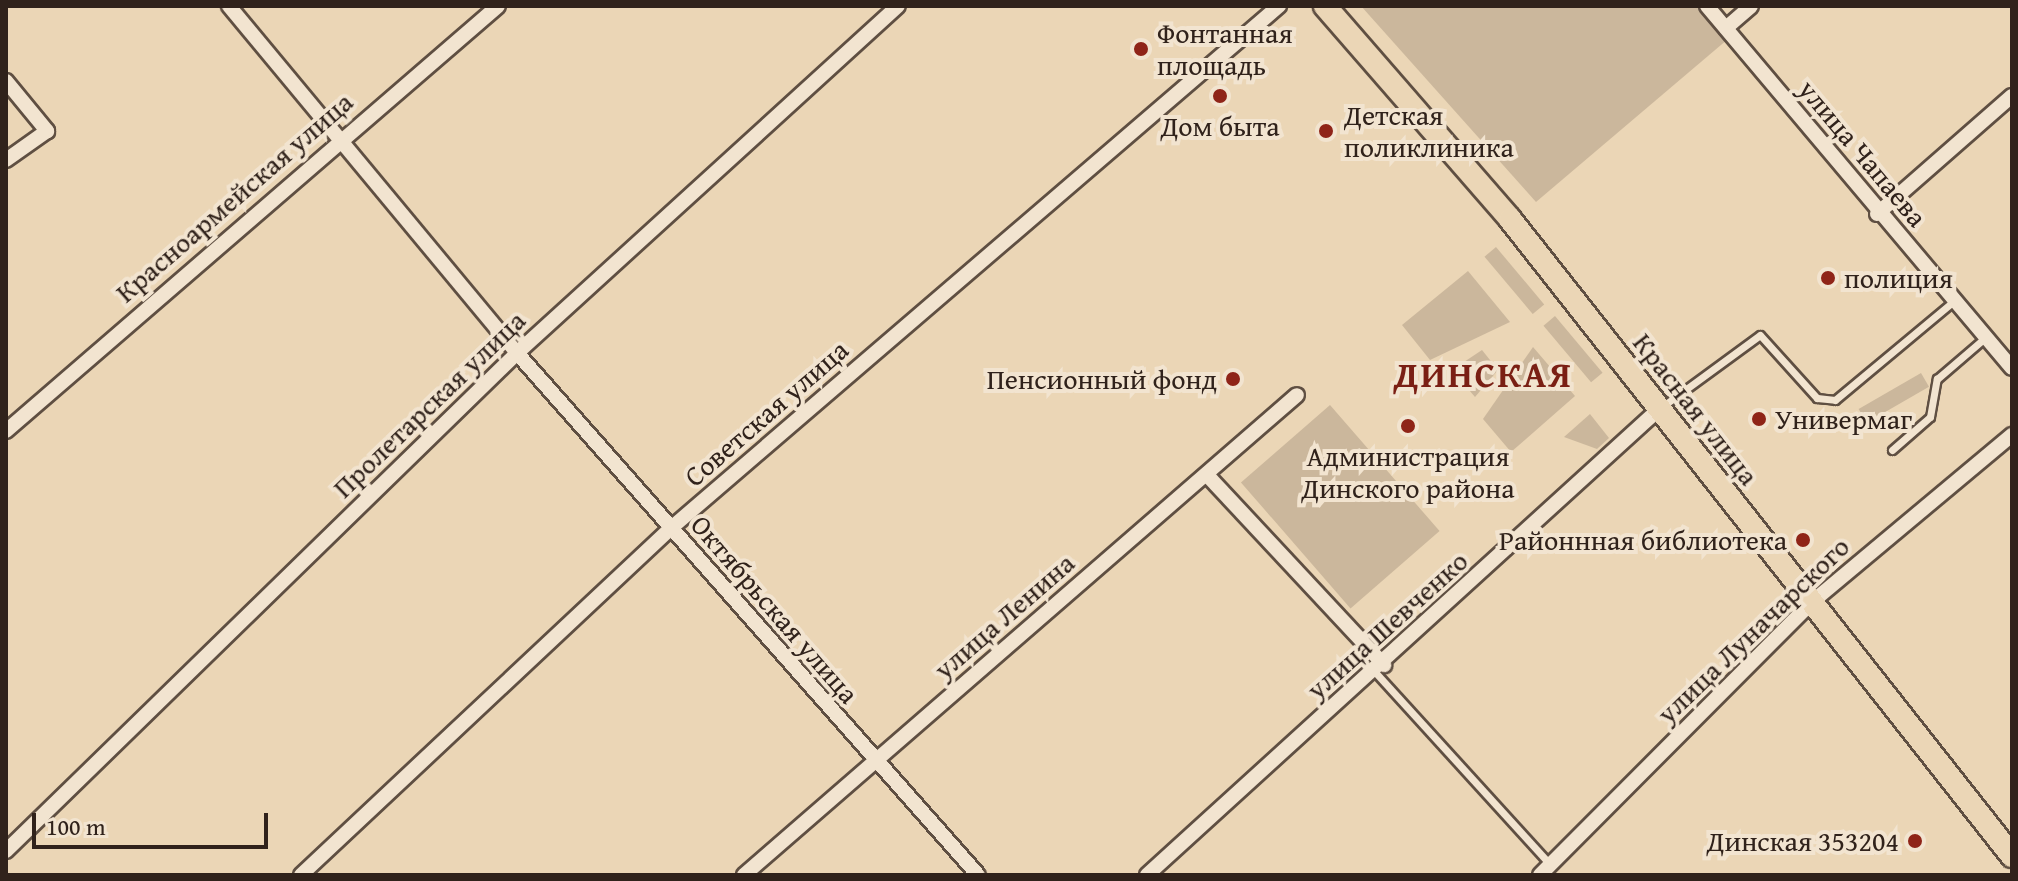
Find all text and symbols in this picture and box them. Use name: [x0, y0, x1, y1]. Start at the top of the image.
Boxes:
place label: Фонтанная площадь: [1157, 16, 1293, 82]
marker: Фонтанная площадь: [1132, 40, 1150, 58]
street label: улица Чапаева: [1792, 73, 1934, 233]
street label: Красноармейская улица: [109, 85, 359, 309]
marker: Дом быта: [1211, 87, 1229, 105]
place label: Детская поликлиника: [1344, 98, 1514, 164]
place label: Дом быта: [1160, 109, 1280, 143]
marker: Детская поликлиника: [1315, 120, 1337, 142]
place label: полиция: [1844, 261, 1953, 295]
marker: полиция: [1819, 269, 1837, 287]
street label: Пролетарская улица: [326, 304, 532, 504]
street label: Красная улица: [1626, 326, 1766, 492]
street label: Советская улица: [677, 333, 855, 493]
district label: ДИНСКАЯ: [1393, 352, 1573, 396]
place label: Пенсионный фонд: [987, 362, 1217, 396]
marker: Пенсионный фонд: [1224, 370, 1242, 388]
place label: Универмаг: [1775, 402, 1912, 436]
marker: Универмаг: [1750, 410, 1768, 428]
marker: Администрация Динского района: [1399, 417, 1417, 435]
place label: Администрация Динского района: [1301, 439, 1515, 505]
street label: Октябрьская улица: [684, 508, 866, 710]
place label: Районнная библиотека: [1499, 523, 1787, 557]
street label: улица Луначарского: [1650, 530, 1856, 730]
marker: Районнная библиотека: [1794, 531, 1812, 549]
street label: улица Шевченко: [1299, 544, 1475, 706]
street label: улица Ленина: [927, 546, 1081, 686]
scale bar: [36, 797, 272, 847]
text: 100 m: [46, 809, 106, 844]
place label: Динская 353204: [1707, 824, 1899, 858]
marker: Динская 353204: [1906, 832, 1924, 850]

